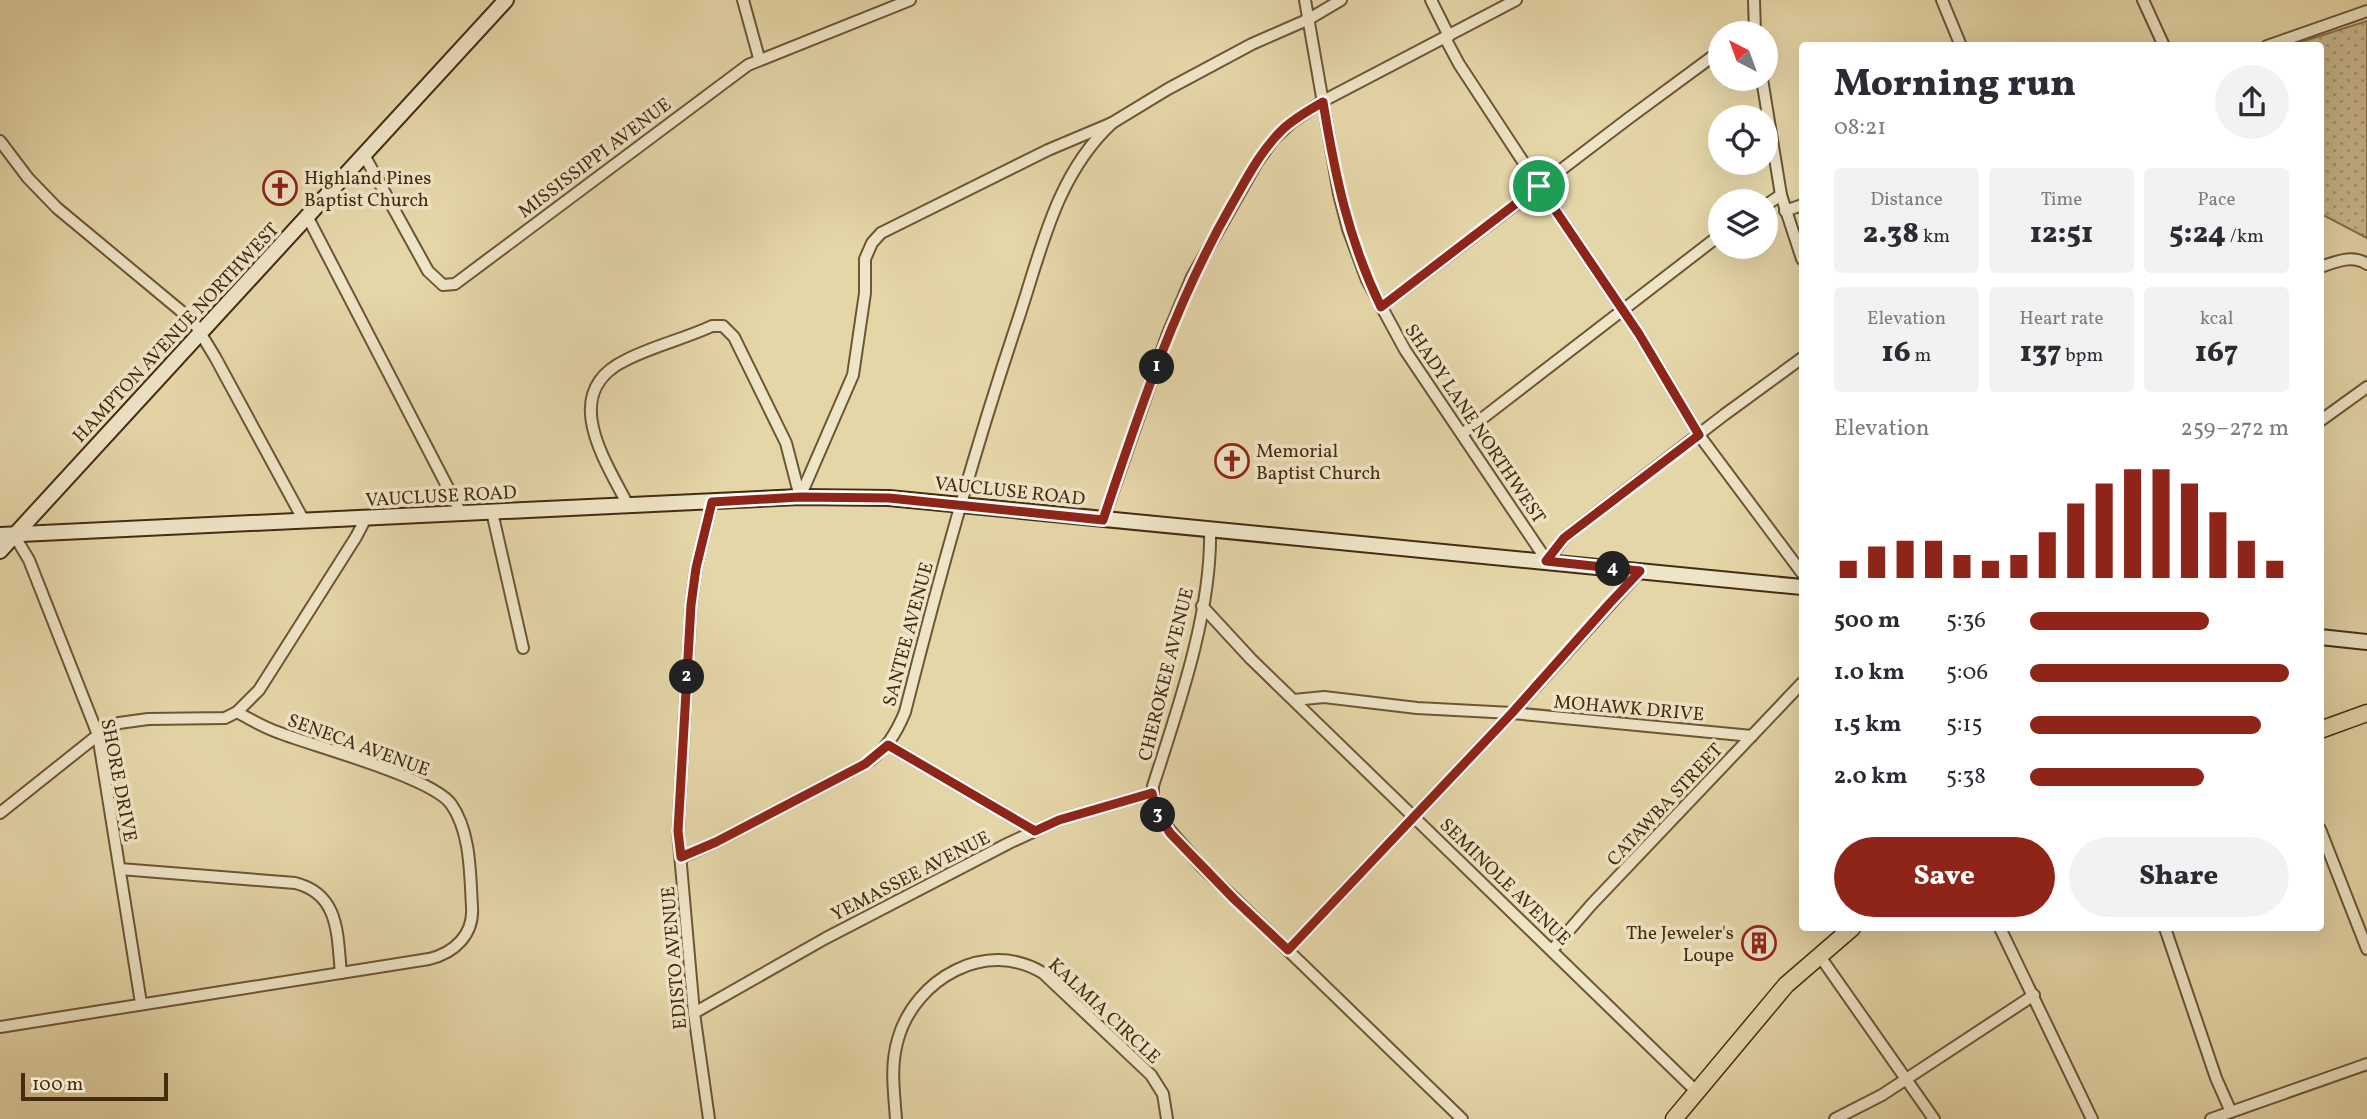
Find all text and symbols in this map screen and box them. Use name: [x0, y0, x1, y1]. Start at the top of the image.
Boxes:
north arrow: [1708, 21, 1778, 91]
map controls: [1708, 21, 1778, 259]
text: Morning run: [1834, 59, 2076, 112]
button: share: [2215, 65, 2289, 139]
street label: MISSISSIPPI AVENUE: [513, 92, 677, 225]
button: locate: [1708, 105, 1778, 175]
text: 08:21: [1834, 112, 1886, 144]
pin: [1509, 156, 1569, 216]
place label: Highland Pines Baptist Church: [304, 166, 431, 214]
icon: arrive: [1520, 167, 1558, 205]
church icon: Highland Pines Baptist Church: [261, 169, 299, 207]
text: Distance: [1870, 187, 1943, 213]
text: Time: [2041, 187, 2082, 213]
text: Pace: [2197, 187, 2236, 213]
button: layers: [1708, 189, 1778, 259]
text: 2.38: [1863, 213, 1919, 255]
text: 12:51: [2030, 213, 2093, 255]
text: 5:24: [2169, 213, 2226, 255]
street label: HAMPTON AVENUE NORTHWEST: [67, 218, 286, 449]
text: km: [1919, 224, 1950, 250]
text: /km: [2226, 224, 2264, 250]
text: Elevation: [1867, 306, 1946, 332]
text: Heart rate: [2020, 306, 2103, 332]
text: kcal: [2200, 306, 2233, 332]
street label: SHADY LANE NORTHWEST: [1398, 319, 1551, 529]
text: 16: [1882, 332, 1911, 374]
text: 137: [2020, 332, 2061, 374]
text: 167: [2195, 332, 2238, 374]
text: m: [1911, 343, 1931, 369]
text: bpm: [2061, 343, 2103, 369]
pin: 1: [1140, 350, 1174, 384]
text: 1: [1153, 353, 1160, 379]
text: Elevation: [1834, 413, 1930, 445]
text: 259–272 m: [2181, 413, 2289, 445]
place label: Memorial Baptist Church: [1256, 439, 1381, 487]
church icon: Memorial Baptist Church: [1213, 442, 1251, 480]
street label: VAUCLUSE ROAD: [933, 471, 1086, 513]
street label: VAUCLUSE ROAD: [365, 480, 517, 514]
pin: 4: [1596, 552, 1630, 586]
text: 4: [1607, 555, 1618, 581]
street label: SANTEE AVENUE: [877, 559, 941, 710]
street label: CHEROKEE AVENUE: [1133, 585, 1201, 764]
text: 500 m: [1834, 605, 1900, 637]
text: 5:36: [1946, 605, 1986, 637]
text: 1.0 km: [1834, 657, 1905, 689]
text: 5:06: [1946, 657, 1988, 689]
pin: 2: [670, 660, 704, 694]
text: 2: [682, 663, 691, 689]
street label: MOHAWK DRIVE: [1552, 689, 1705, 729]
street label: SENECA AVENUE: [283, 708, 433, 784]
text: 1.5 km: [1834, 709, 1901, 741]
text: 5:15: [1946, 709, 1982, 741]
street label: SHORE DRIVE: [93, 717, 143, 844]
street label: CATAWBA STREET: [1602, 738, 1729, 873]
text: 2.0 km: [1834, 761, 1907, 793]
text: 5:38: [1946, 761, 1986, 793]
pin: 3: [1140, 798, 1176, 832]
text: 3: [1153, 801, 1162, 827]
street label: SEMINOLE AVENUE: [1433, 813, 1576, 952]
street label: YEMASSEE AVENUE: [827, 825, 995, 928]
button: Save: [1834, 837, 2055, 917]
button: Share: [2069, 837, 2289, 917]
street label: EDISTO AVENUE: [656, 885, 694, 1031]
place label: The Jeweler's Loupe: [1626, 921, 1734, 969]
building icon: The Jeweler's Loupe: [1740, 924, 1778, 962]
street label: KALMIA CIRCLE: [1042, 952, 1166, 1070]
scale bar: [21, 1070, 168, 1102]
text: 100 m: [32, 1072, 83, 1098]

